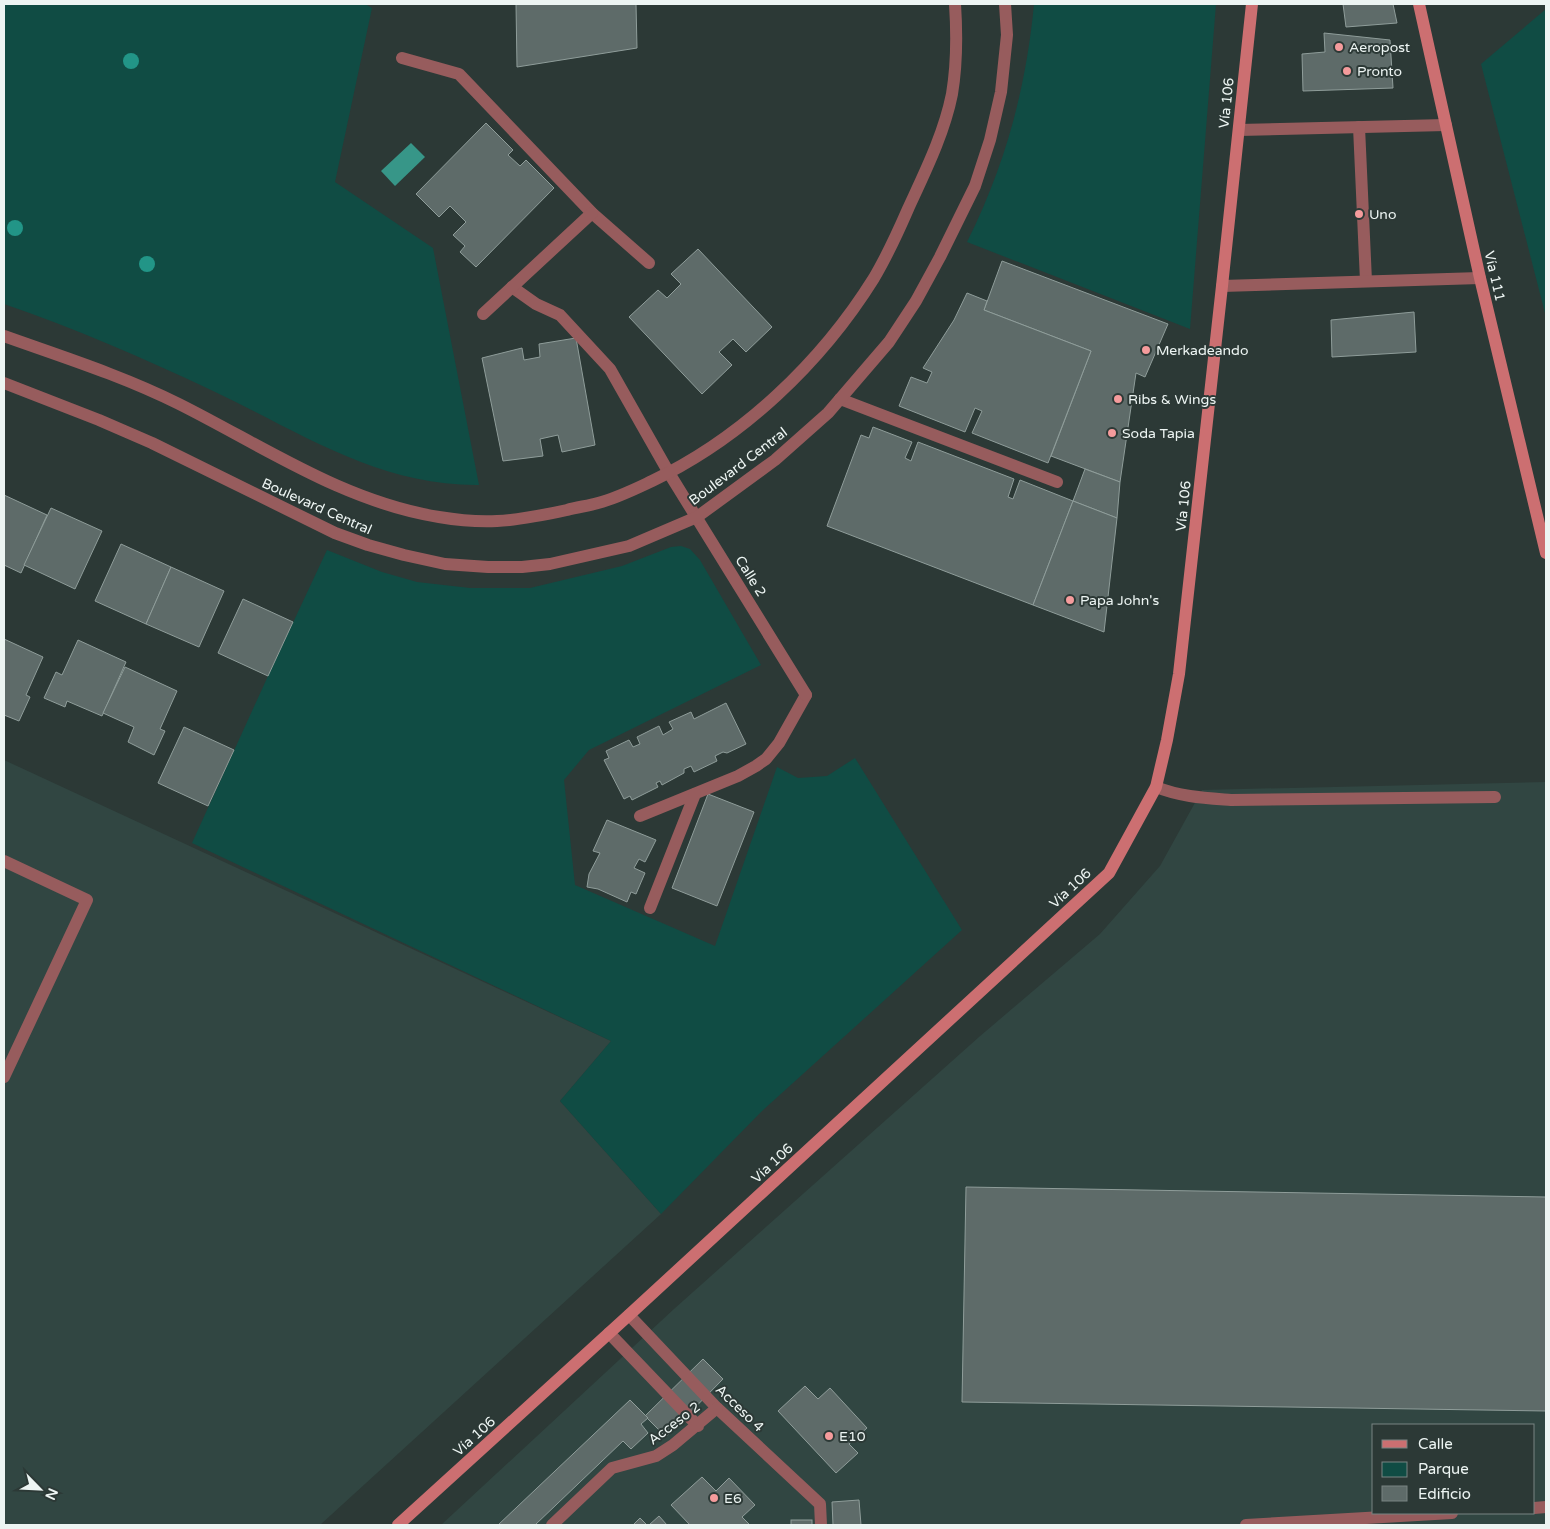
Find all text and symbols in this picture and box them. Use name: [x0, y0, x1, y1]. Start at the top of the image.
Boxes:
place label: Aeropost: [1349, 39, 1411, 56]
marker: Aeropost: [1333, 41, 1345, 53]
place label: Pronto: [1357, 63, 1402, 80]
marker: Pronto: [1341, 65, 1353, 77]
street label: Vía 106: [1215, 77, 1238, 129]
place label: Uno: [1369, 206, 1396, 223]
marker: Uno: [1353, 208, 1365, 220]
street label: Vía 111: [1480, 249, 1509, 303]
place label: Merkadeando: [1156, 342, 1248, 359]
marker: Merkadeando: [1140, 344, 1152, 356]
place label: Ribs & Wings: [1128, 391, 1216, 408]
marker: Ribs & Wings: [1112, 393, 1124, 405]
street label: Boulevard Central: [686, 424, 791, 509]
place label: Soda Tapia: [1122, 425, 1195, 442]
marker: Soda Tapia: [1106, 427, 1118, 439]
street label: Boulevard Central: [259, 475, 374, 538]
street label: Vía 106: [1172, 480, 1195, 532]
street label: Calle 2: [731, 553, 770, 600]
place label: Papa John's: [1080, 592, 1159, 609]
marker: Papa John's: [1064, 594, 1076, 606]
street label: Vía 106: [1046, 865, 1095, 912]
street label: Vía 106: [748, 1140, 797, 1187]
street label: Acceso 4: [712, 1381, 768, 1436]
street label: Acceso 2: [645, 1398, 704, 1448]
street label: Vía 106: [450, 1413, 499, 1460]
legend: [1372, 1424, 1535, 1514]
place label: E10: [839, 1428, 866, 1445]
marker: E10: [823, 1430, 835, 1442]
text: Calle: [1418, 1435, 1453, 1453]
text: Parque: [1418, 1460, 1469, 1478]
north arrow: [15, 1464, 65, 1514]
text: N: [41, 1485, 61, 1503]
text: Edificio: [1418, 1485, 1471, 1503]
place label: E6: [724, 1490, 742, 1507]
marker: E6: [708, 1492, 720, 1504]

